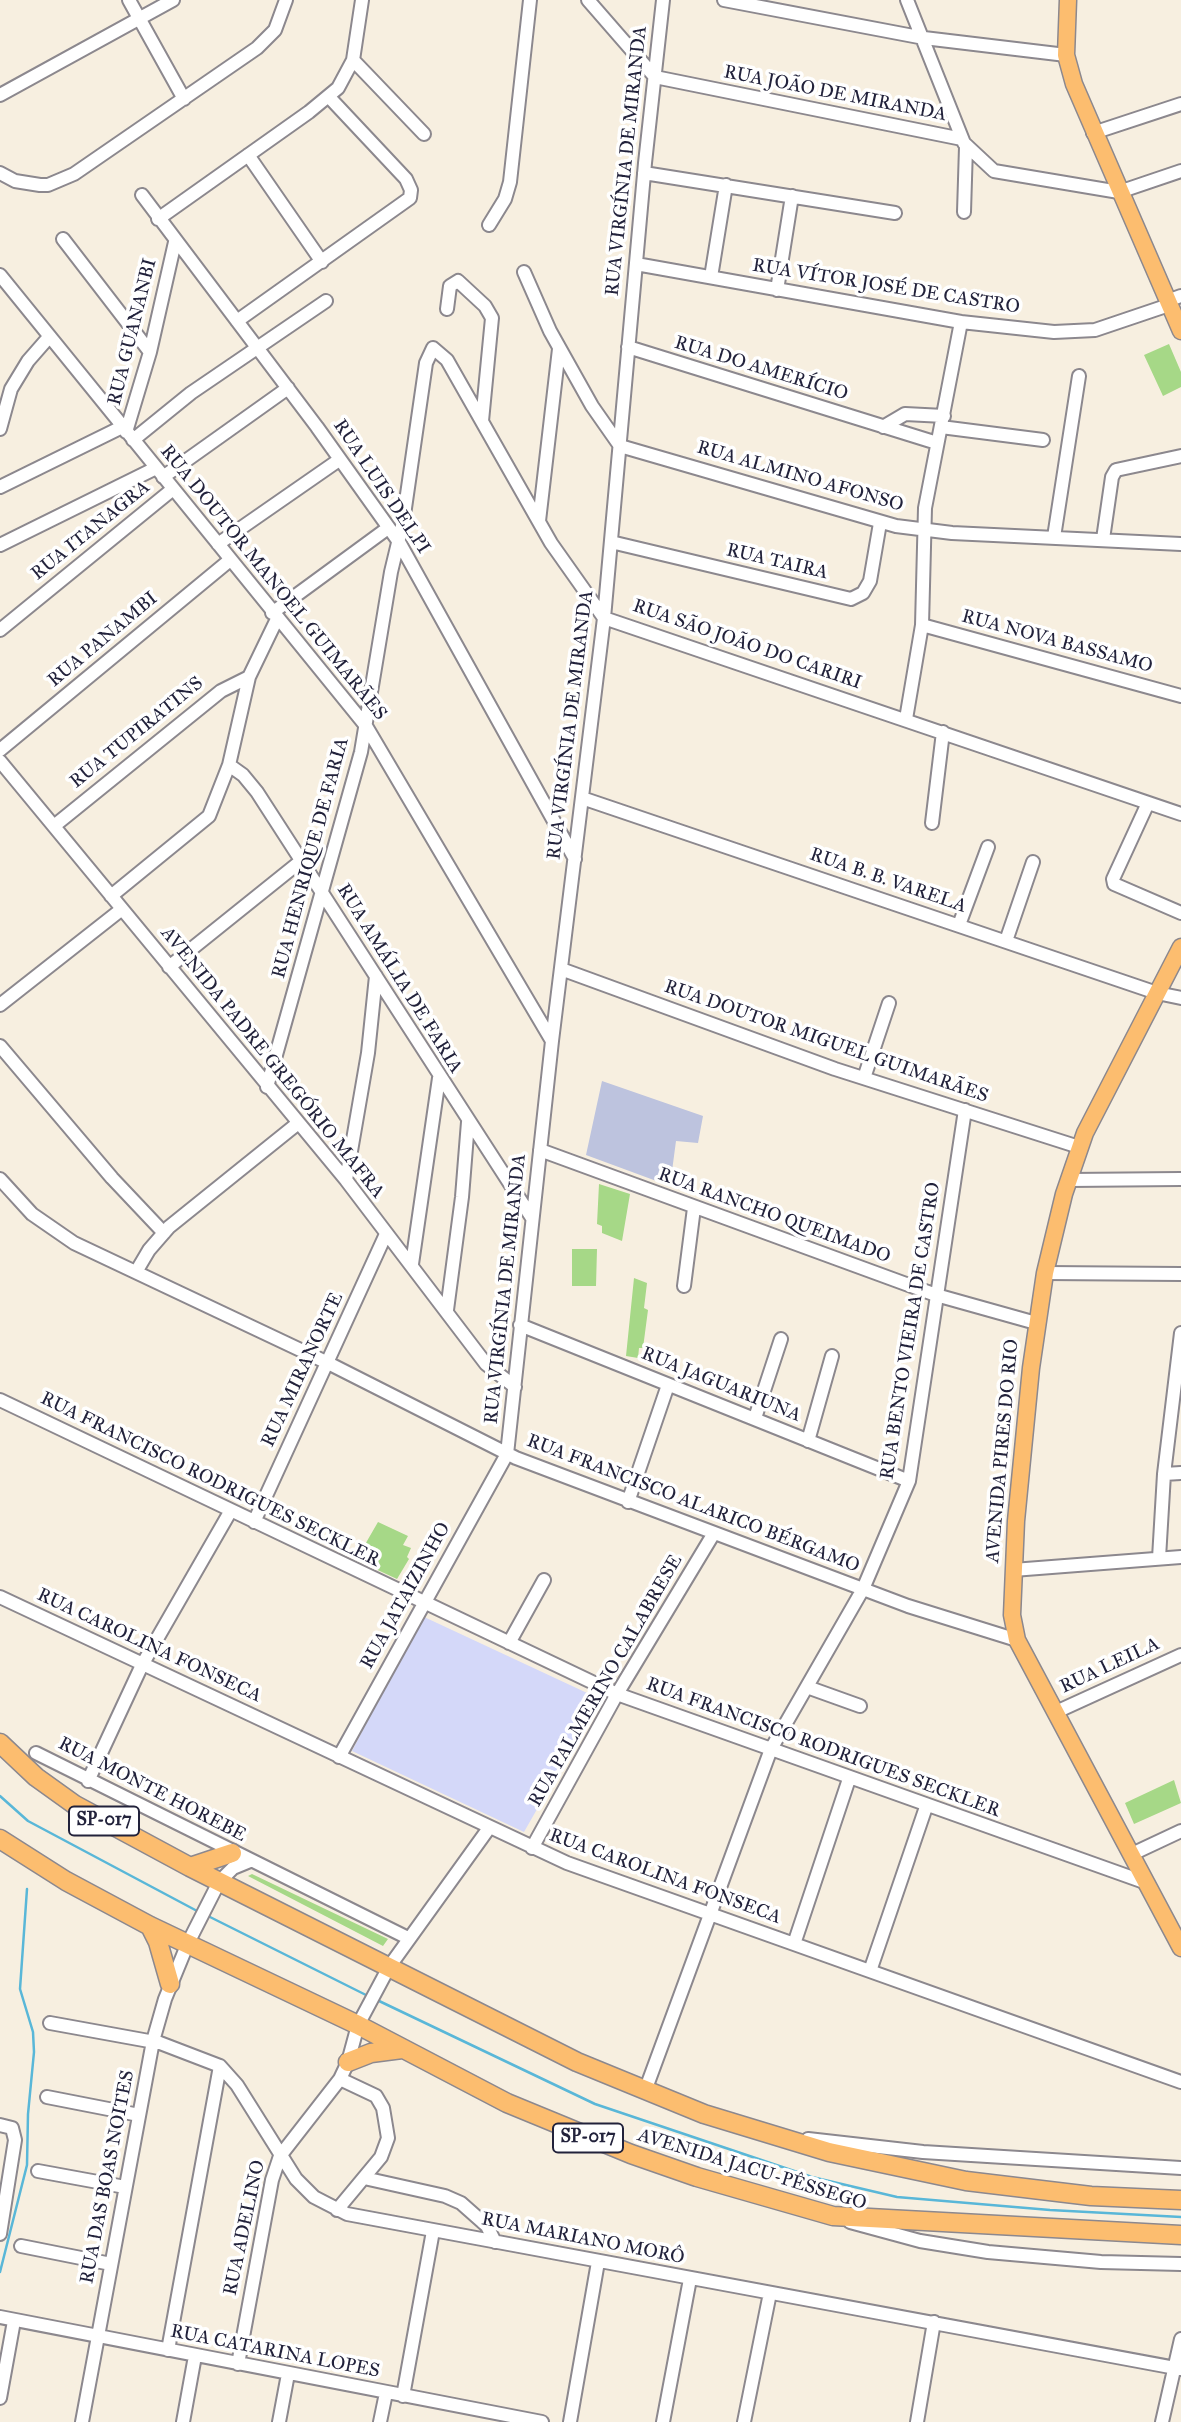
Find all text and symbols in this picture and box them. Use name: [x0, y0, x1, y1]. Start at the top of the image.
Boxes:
street label: RUA VIRGÍNIA DE MIRANDA: [601, 25, 653, 297]
street label: RUA JOÃO DE MIRANDA: [722, 61, 948, 127]
street label: RUA VÍTOR JOSÉ DE CASTRO: [751, 255, 1021, 319]
street label: RUA GUANANBI: [104, 256, 162, 408]
street label: RUA DO AMERÍCIO: [672, 332, 850, 406]
street label: RUA LUIS DELPI: [328, 415, 434, 559]
street label: RUA ALMINO AFONSO: [694, 437, 906, 517]
street label: RUA DOUTOR MANOEL GUIMARÃES: [155, 441, 391, 725]
street label: RUA ITANAGRA: [27, 476, 155, 586]
street label: RUA TAIRA: [724, 539, 830, 585]
street label: RUA PANAMBI: [44, 588, 162, 692]
street label: RUA VIRGÍNIA DE MIRANDA: [543, 589, 599, 861]
street label: RUA SÃO JOÃO DO CARIRI: [629, 595, 865, 695]
street label: RUA NOVA BASSAMO: [959, 606, 1155, 678]
street label: RUA TUPIRATINS: [66, 672, 208, 794]
street label: RUA HENRIQUE DE FARIA: [268, 735, 354, 981]
street label: RUA B. B. VARELA: [807, 844, 969, 918]
street label: RUA AMÁLIA DE FARIA: [331, 880, 467, 1078]
street label: AVENIDA PADRE GREGÓRIO MAFRA: [155, 923, 389, 1203]
street label: RUA DOUTOR MIGUEL GUIMARÃES: [661, 976, 991, 1108]
street label: RUA VIRGÍNIA DE MIRANDA: [480, 1153, 532, 1425]
street label: RUA RANCHO QUEIMADO: [655, 1163, 893, 1269]
street label: RUA BENTO VIEIRA DE CASTRO: [876, 1181, 946, 1481]
street label: RUA MIRANORTE: [257, 1289, 349, 1451]
street label: AVENIDA PIRES DO RIO: [982, 1338, 1024, 1564]
street label: RUA JAGUARIUNA: [638, 1343, 804, 1427]
street label: RUA FRANCISCO RODRIGUES SECKLER: [37, 1388, 383, 1572]
street label: RUA FRANCISCO ALARICO BÉRGAMO: [523, 1430, 863, 1578]
street label: RUA JATAIZINHO: [356, 1519, 456, 1673]
street label: RUA PALMERINO CALABRESE: [524, 1551, 688, 1811]
street label: RUA CAROLINA FONSECA: [33, 1584, 265, 1708]
street label: RUA LEILA: [1057, 1633, 1163, 1699]
street label: RUA FRANCISCO RODRIGUES SECKLER: [643, 1673, 1003, 1823]
street label: RUA MONTE HOREBE: [54, 1733, 250, 1847]
road number: SP-017: [69, 1807, 139, 1836]
street label: RUA CAROLINA FONSECA: [546, 1824, 784, 1930]
street label: RUA DAS BOAS NOITES: [76, 2068, 140, 2286]
road number: SP-017: [553, 2124, 623, 2152]
street label: AVENIDA JACU-PÊSSEGO: [635, 2124, 869, 2216]
street label: RUA ADELINO: [220, 2158, 270, 2298]
street label: RUA MARIANO MORÔ: [480, 2208, 686, 2270]
street label: RUA CATARINA LOPES: [168, 2321, 382, 2383]

